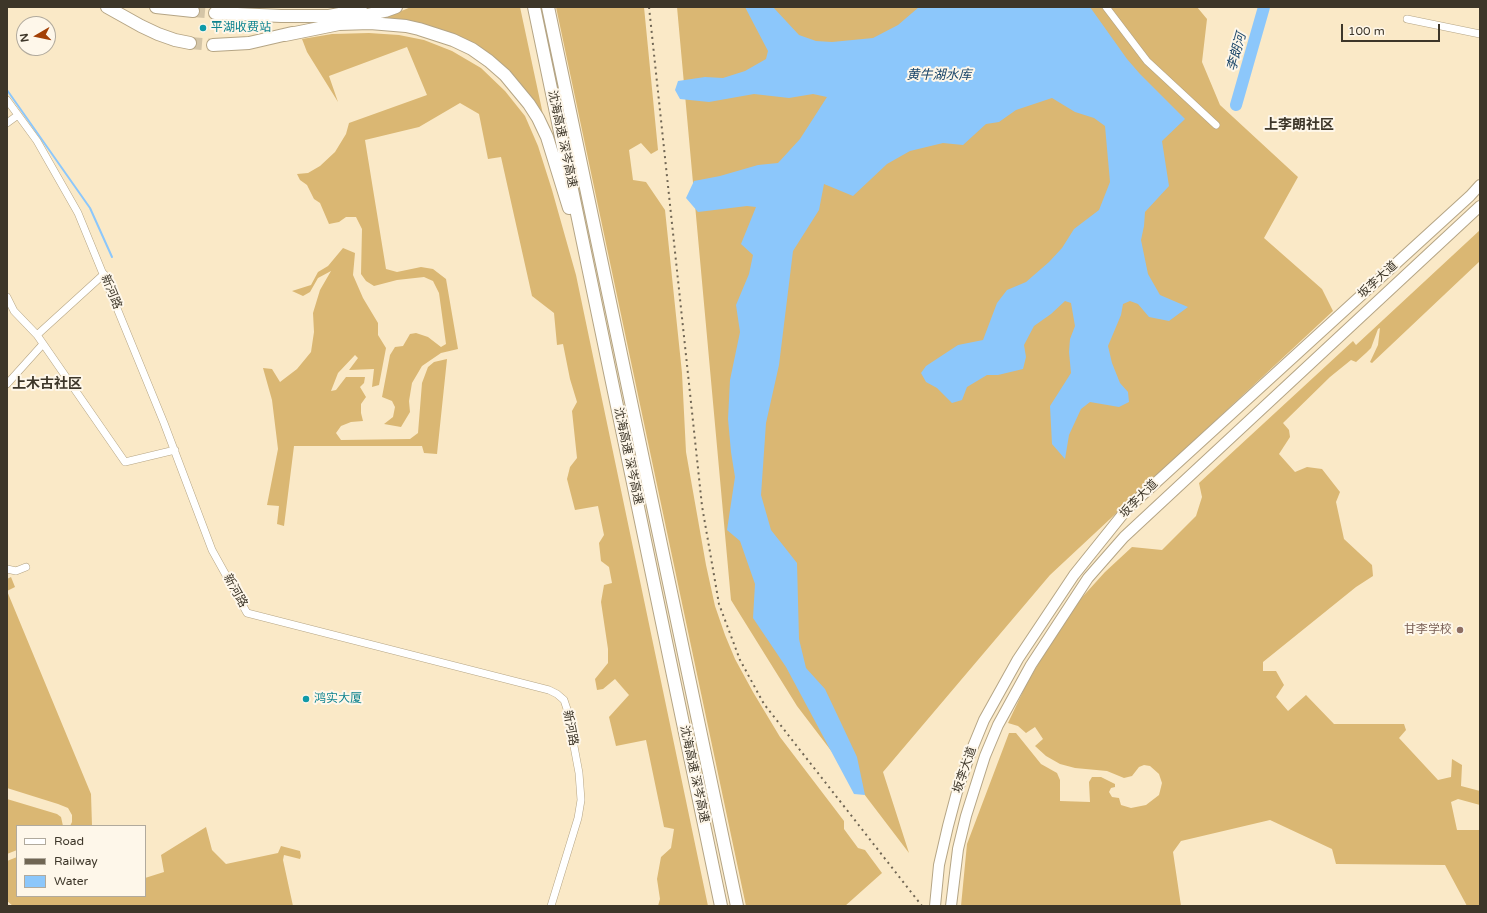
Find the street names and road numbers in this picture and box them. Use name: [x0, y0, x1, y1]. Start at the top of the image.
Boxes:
street label: 沈海高速 深岑高速: [545, 89, 579, 189]
street label: 坂李大道: [1355, 259, 1401, 301]
street label: 新河路: [98, 273, 124, 311]
street label: 沈海高速 深岑高速: [611, 406, 645, 506]
street label: 坂李大道: [1117, 477, 1161, 521]
street label: 新河路: [220, 572, 250, 610]
street label: 新河路: [559, 709, 581, 747]
street label: 沈海高速 深岑高速: [677, 724, 711, 824]
street label: 坂李大道: [950, 745, 980, 795]

